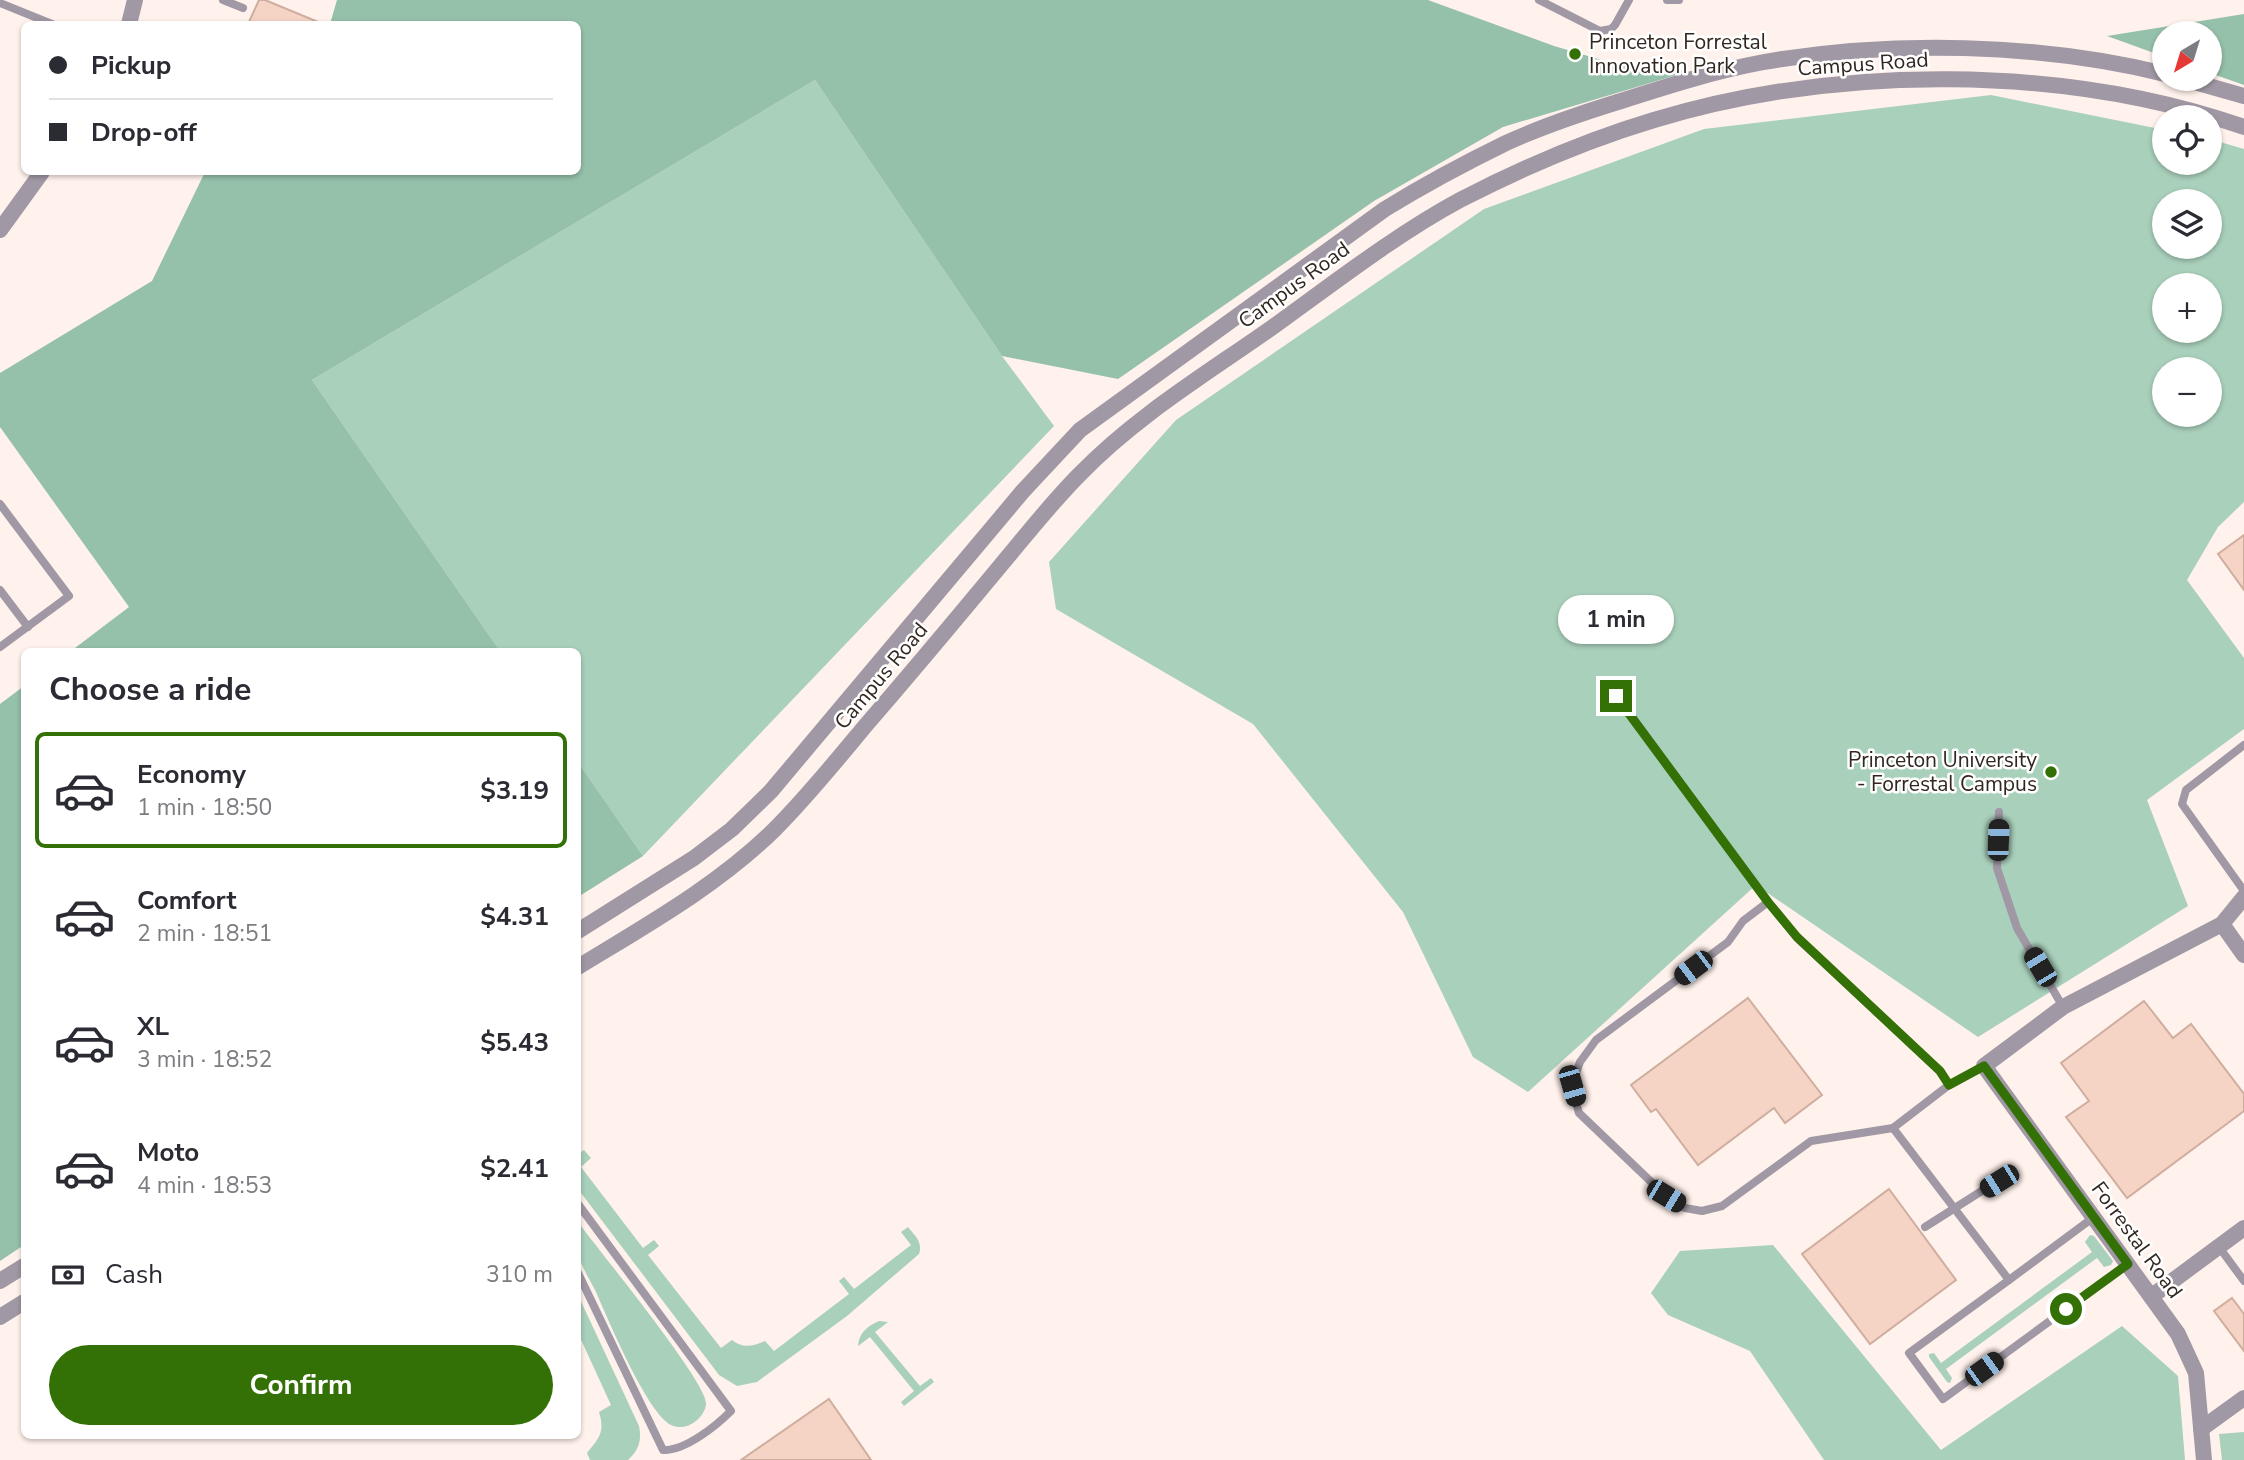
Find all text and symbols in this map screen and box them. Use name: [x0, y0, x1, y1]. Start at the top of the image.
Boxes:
north arrow: [2152, 21, 2222, 91]
map controls: [2152, 21, 2222, 427]
place label: Princeton Forrestal Innovation Park: [1589, 28, 1768, 80]
street label: Campus Road: [1797, 45, 1929, 83]
marker: Princeton Forrestal Innovation Park: [1567, 46, 1583, 62]
text: Pickup: [91, 48, 171, 83]
button: locate: [2152, 105, 2222, 175]
text: Drop-off: [91, 115, 197, 150]
button: layers: [2152, 189, 2222, 259]
street label: Campus Road: [1233, 235, 1355, 335]
button: +: [2152, 273, 2222, 343]
button: −: [2152, 357, 2222, 427]
callout: 1 min: [1558, 594, 1674, 644]
text: 1 min: [1586, 604, 1646, 635]
street label: Campus Road: [828, 617, 934, 735]
text: Choose a ride: [49, 668, 251, 711]
route end: [1600, 680, 1632, 712]
place label: Princeton University - Forrestal Campus: [1848, 746, 2037, 798]
text: Economy: [137, 757, 246, 792]
icon: car: [53, 759, 116, 822]
marker: Princeton University - Forrestal Campus: [2043, 764, 2059, 780]
text: $3.19: [480, 773, 549, 808]
text: 1 min · 18:50: [137, 792, 272, 823]
car: [1987, 819, 2010, 861]
text: Comfort: [137, 883, 237, 918]
icon: car: [53, 885, 116, 948]
text: $4.31: [480, 899, 549, 934]
text: 2 min · 18:51: [137, 918, 272, 949]
car: [2021, 944, 2060, 990]
car: [1670, 947, 1717, 989]
text: XL: [137, 1009, 169, 1044]
icon: car: [53, 1011, 116, 1074]
text: $5.43: [480, 1025, 549, 1060]
text: 3 min · 18:52: [137, 1044, 272, 1075]
car: [1557, 1063, 1588, 1109]
text: Moto: [137, 1135, 199, 1170]
icon: car: [53, 1137, 116, 1200]
text: $2.41: [480, 1151, 549, 1186]
car: [1976, 1161, 2023, 1201]
text: 4 min · 18:53: [137, 1170, 272, 1201]
car: [1643, 1176, 1690, 1216]
street label: Forrestal Road: [2085, 1176, 2189, 1304]
icon: cash: [49, 1256, 87, 1294]
text: Cash: [105, 1257, 163, 1292]
text: 310 m: [486, 1259, 553, 1290]
route start: [2050, 1293, 2082, 1325]
button: Confirm: [49, 1345, 553, 1425]
car: [1961, 1348, 2008, 1390]

